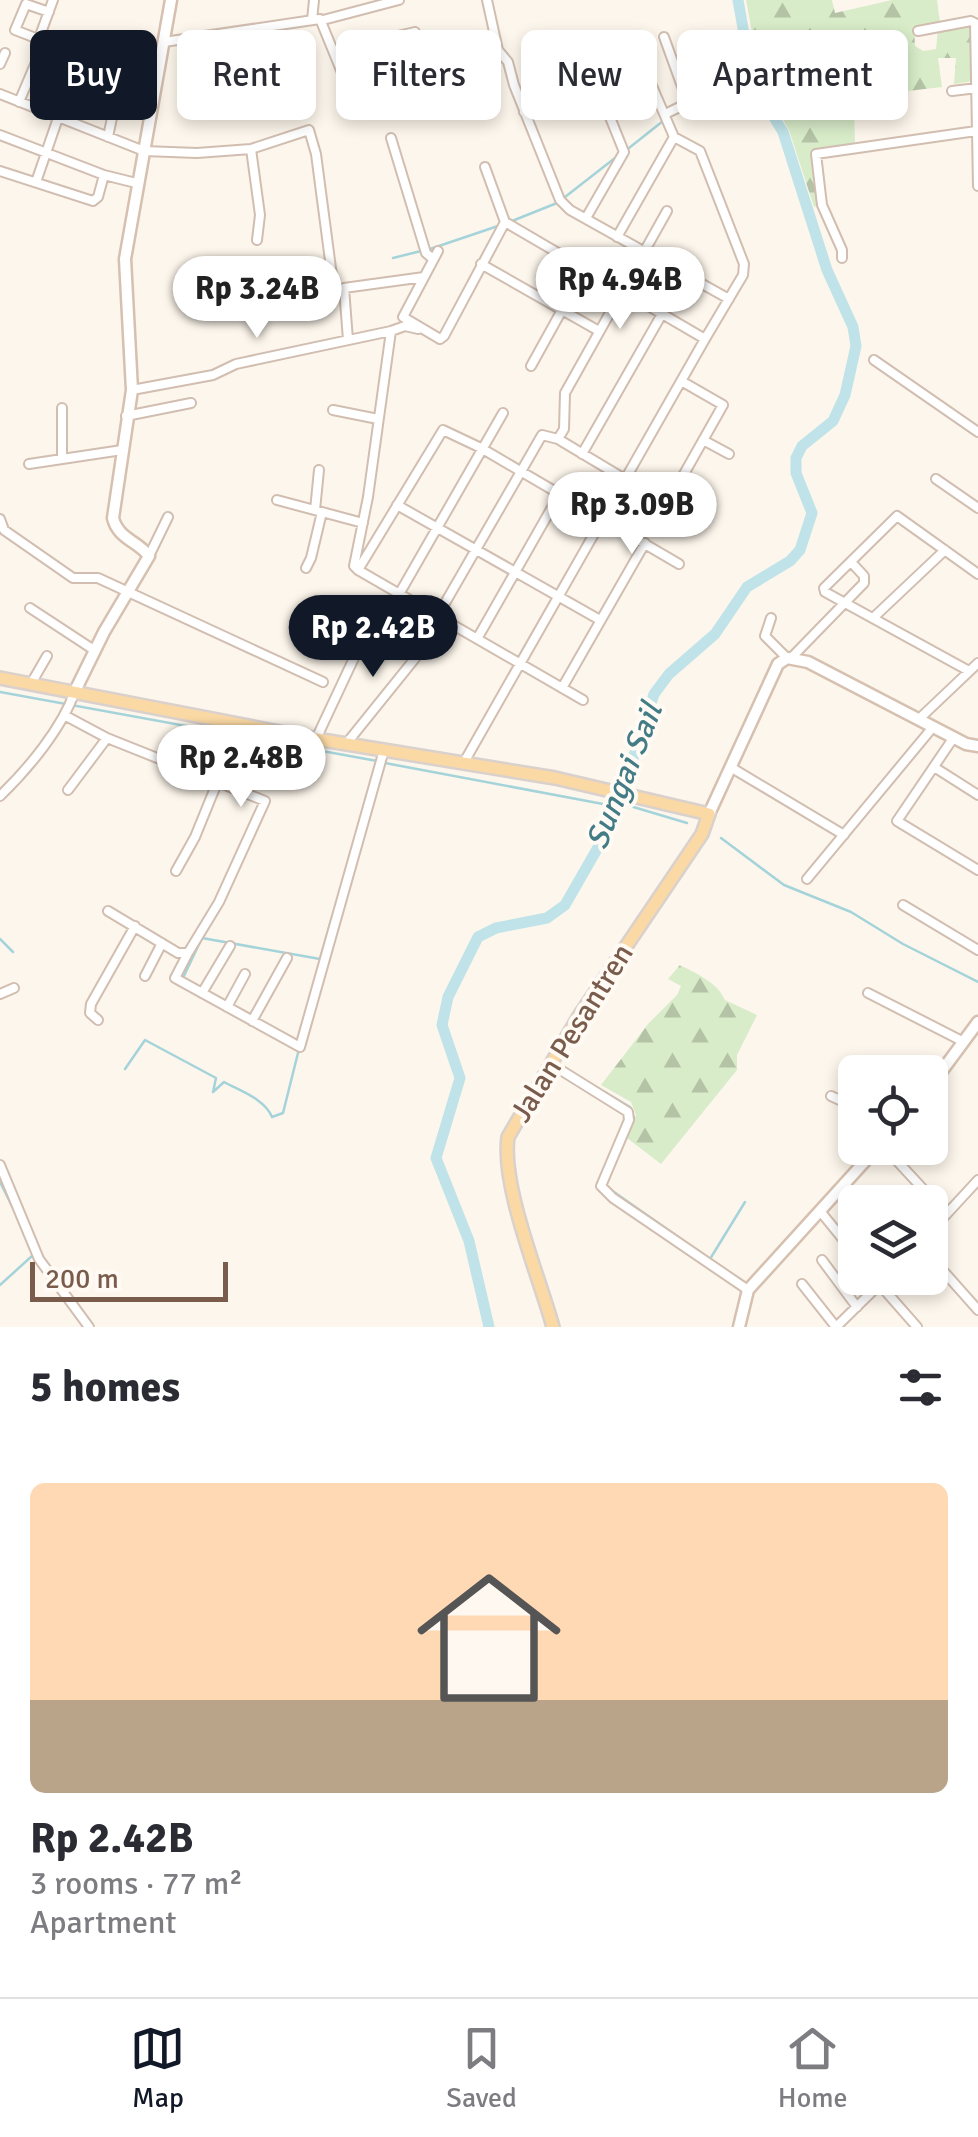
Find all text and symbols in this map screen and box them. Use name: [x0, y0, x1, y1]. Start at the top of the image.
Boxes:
chip: Buy: [30, 30, 157, 120]
chip: Rent: [177, 30, 316, 120]
chip: Filters: [336, 30, 501, 120]
chip: New: [521, 30, 657, 120]
chip: Apartment: [677, 30, 908, 120]
pin: Rp 4.94B: [517, 247, 723, 332]
pin: Rp 3.24B: [154, 256, 360, 341]
text: Rp 4.94B: [558, 260, 682, 299]
text: Rp 3.24B: [195, 269, 319, 308]
pin: Rp 3.09B: [529, 472, 735, 557]
text: Rp 3.09B: [570, 485, 694, 524]
pin: Rp 2.42B: [270, 595, 476, 680]
text: Rp 2.42B: [311, 608, 435, 647]
water label: Sungai Sail: [577, 695, 672, 855]
pin: Rp 2.48B: [138, 725, 344, 810]
text: Rp 2.48B: [179, 738, 303, 777]
street label: Jalan Pesantren: [502, 937, 642, 1129]
map controls: [838, 1055, 948, 1295]
button: locate: [838, 1055, 948, 1165]
button: layers: [838, 1185, 948, 1295]
scale bar: [30, 1257, 228, 1302]
text: 200 m: [45, 1262, 119, 1296]
icon: filters: [893, 1360, 948, 1415]
text: 5 homes: [30, 1362, 180, 1413]
icon: home: [399, 1548, 579, 1728]
text: Rp 2.42B: [30, 1813, 194, 1864]
text: 3 rooms · 77 m²: [30, 1864, 243, 1903]
text: Apartment: [30, 1903, 177, 1942]
tab: Map: [130, 2021, 185, 2115]
tab: Saved: [446, 2021, 517, 2115]
tab: Home: [778, 2021, 848, 2115]

